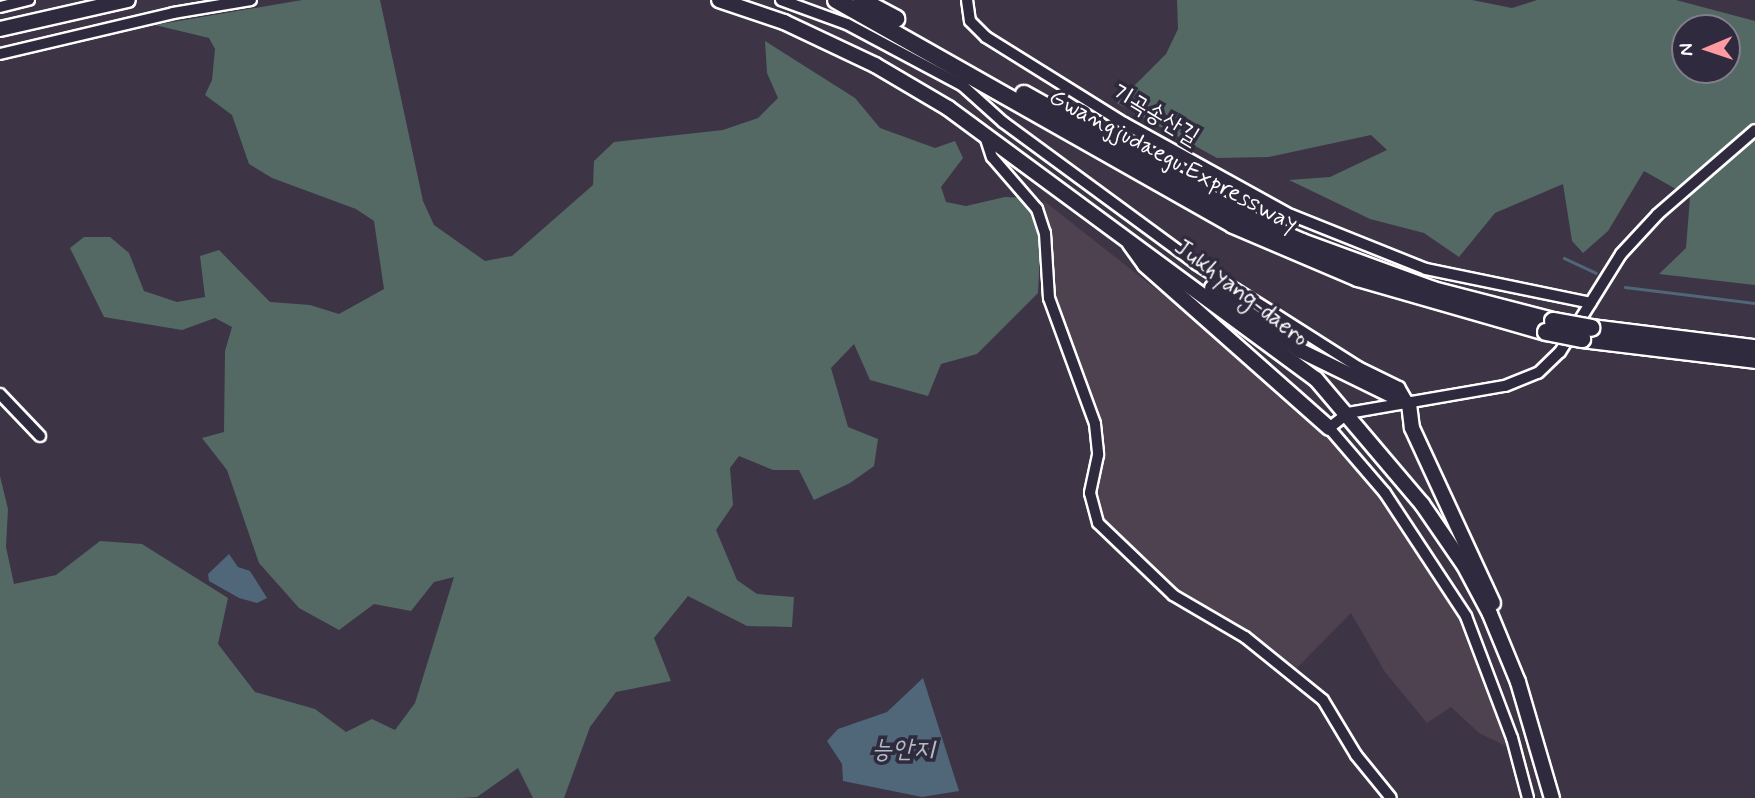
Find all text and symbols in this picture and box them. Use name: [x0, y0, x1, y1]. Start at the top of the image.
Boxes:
north arrow: [1671, 14, 1741, 84]
text: N: [1674, 43, 1699, 56]
street label: 기곡송산길: [1106, 78, 1204, 152]
street label: Gwangjudaegu Expressway: [1042, 82, 1304, 240]
street label: Jukhyang-daero: [1168, 233, 1314, 353]
water label: 능안지: [872, 735, 934, 767]

